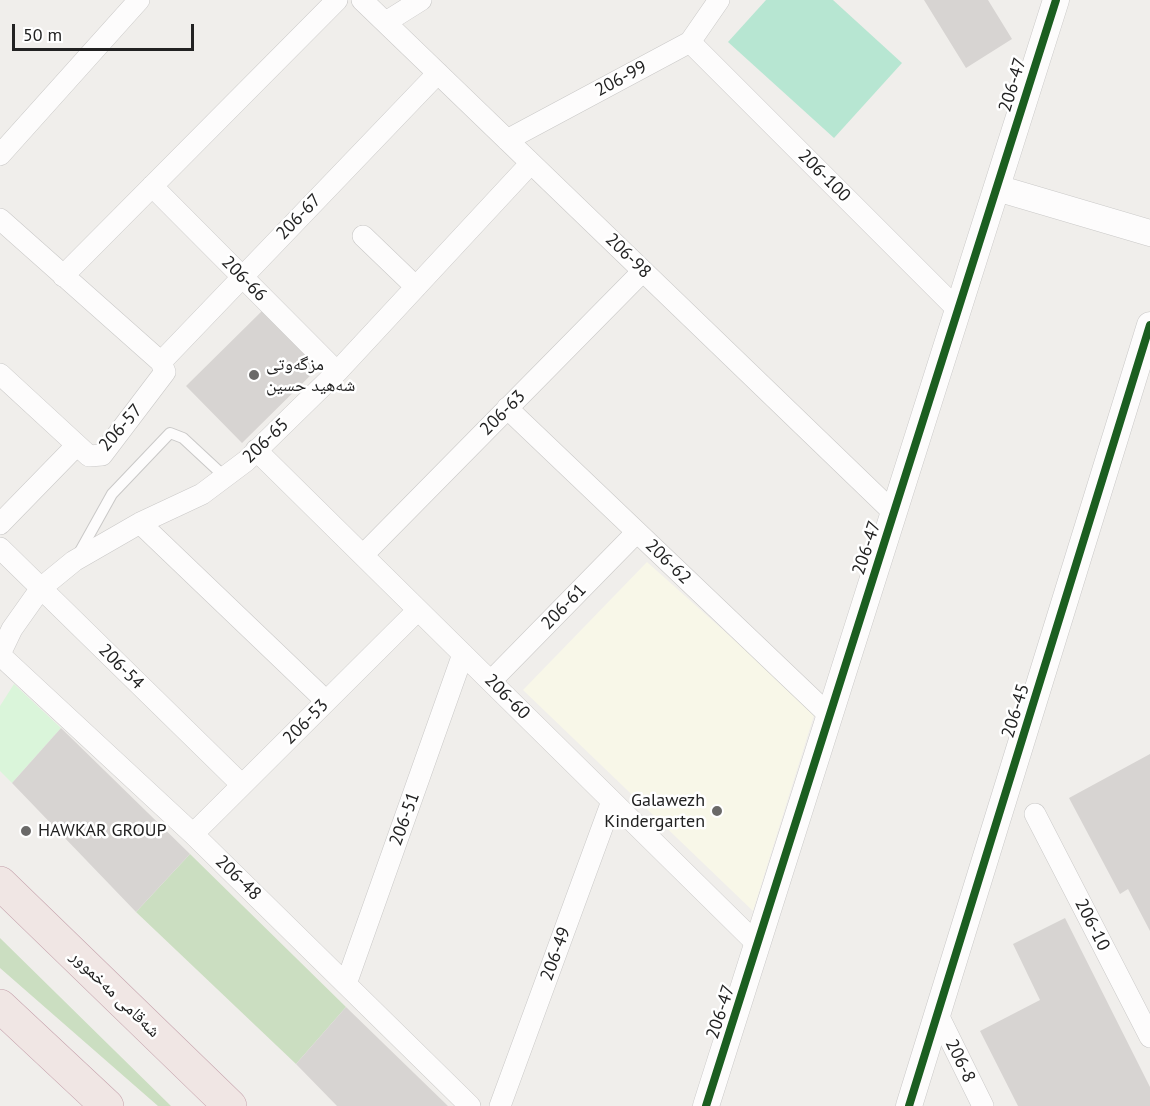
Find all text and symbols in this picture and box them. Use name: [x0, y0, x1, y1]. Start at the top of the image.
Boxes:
scale bar: [15, 12, 196, 50]
text: 50 m: [23, 23, 62, 46]
street label: 206-47: [995, 55, 1031, 115]
street label: 206-99: [591, 56, 651, 102]
street label: 206-100: [793, 145, 855, 207]
street label: 206-67: [272, 190, 326, 244]
street label: 206-98: [601, 229, 655, 283]
street label: 206-66: [217, 252, 271, 306]
place label: مزگەوتی شەهید حسين: [266, 354, 355, 397]
marker: مزگەوتی شەهید حسين: [247, 368, 261, 382]
street label: 206-63: [476, 386, 530, 440]
street label: 206-57: [95, 400, 147, 456]
street label: 206-65: [239, 414, 293, 468]
street label: 206-47: [848, 518, 886, 578]
street label: 206-62: [641, 535, 695, 589]
street label: 206-61: [537, 580, 591, 634]
street label: 206-54: [94, 640, 148, 694]
street label: 206-60: [480, 670, 534, 724]
street label: 206-45: [998, 681, 1034, 741]
street label: 206-53: [279, 695, 333, 749]
street label: 206-51: [385, 789, 425, 849]
place label: Galawezh Kindergarten: [604, 790, 705, 832]
marker: Galawezh Kindergarten: [710, 804, 724, 818]
place label: HAWKAR GROUP: [38, 820, 167, 842]
marker: HAWKAR GROUP: [19, 824, 33, 838]
street label: 206-48: [211, 851, 265, 905]
street label: 206-10: [1070, 895, 1114, 955]
street label: 206-49: [536, 924, 576, 984]
street label: شەقامی مەخموور: [66, 946, 164, 1042]
street label: 206-47: [702, 982, 740, 1042]
street label: 206-8: [940, 1036, 980, 1086]

